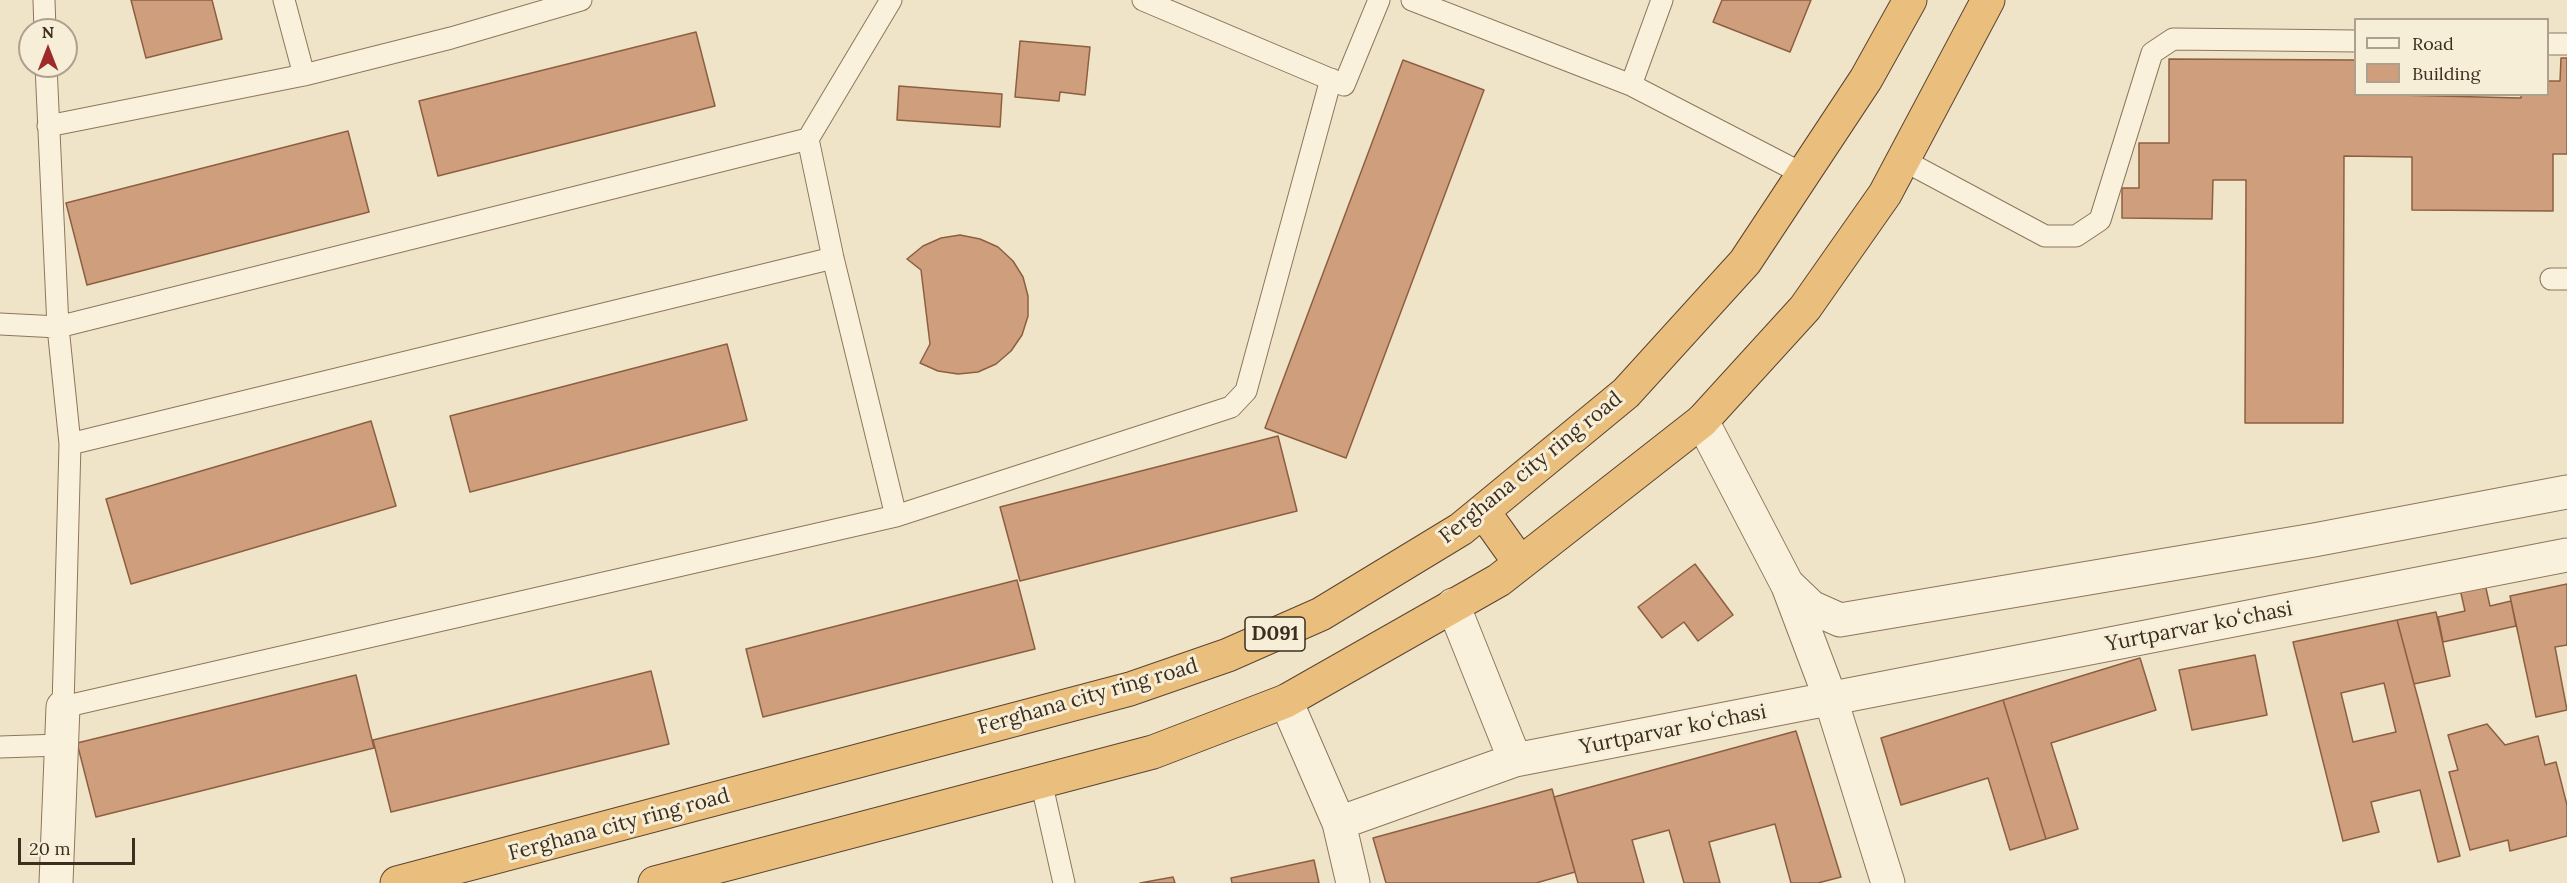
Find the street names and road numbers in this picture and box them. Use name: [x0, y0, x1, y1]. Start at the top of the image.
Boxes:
street label: Ferghana city ring road: [1435, 386, 1627, 550]
street label: Yurtparvar koʻchasi: [2104, 597, 2294, 657]
road number: D091: [1245, 617, 1305, 651]
street label: Ferghana city ring road: [975, 653, 1201, 741]
street label: Yurtparvar koʻchasi: [1578, 700, 1768, 760]
street label: Ferghana city ring road: [506, 783, 732, 867]

